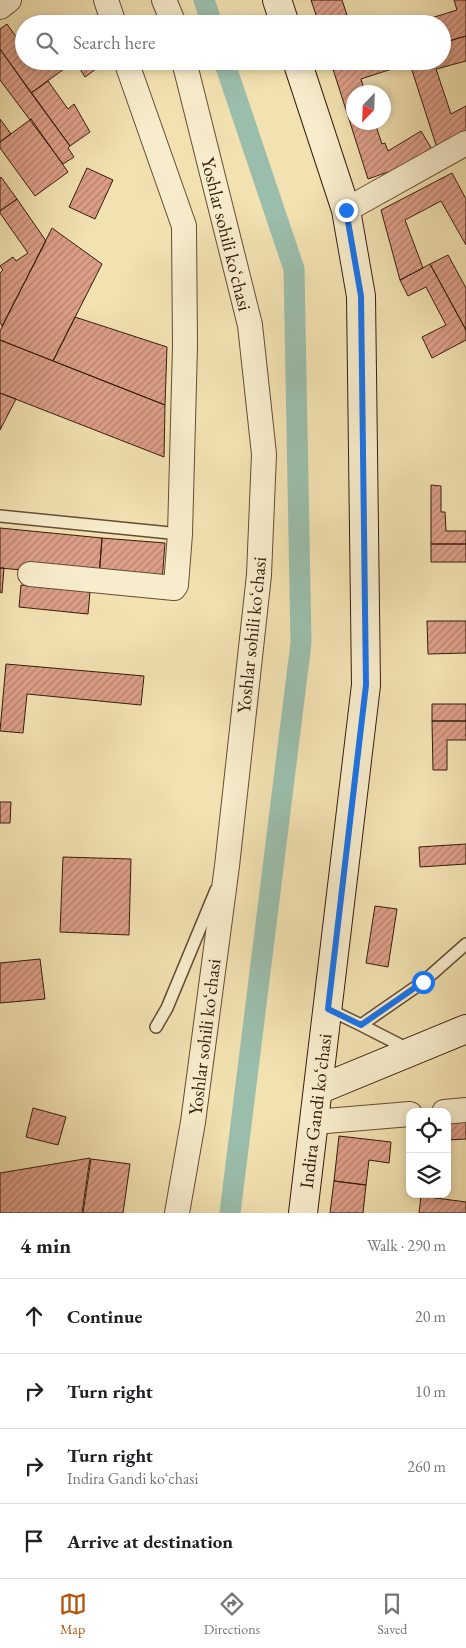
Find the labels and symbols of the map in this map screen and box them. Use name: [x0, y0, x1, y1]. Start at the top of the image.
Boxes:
north arrow: [346, 85, 391, 130]
street label: Yoshlar sohili koʻchasi: [195, 155, 258, 314]
route end: [335, 199, 358, 222]
street label: Yoshlar sohili koʻchasi: [231, 555, 272, 715]
street label: Yoshlar sohili koʻchasi: [182, 957, 227, 1117]
route start: [412, 971, 435, 994]
street label: Indira Gandi koʻchasi: [294, 1032, 337, 1190]

